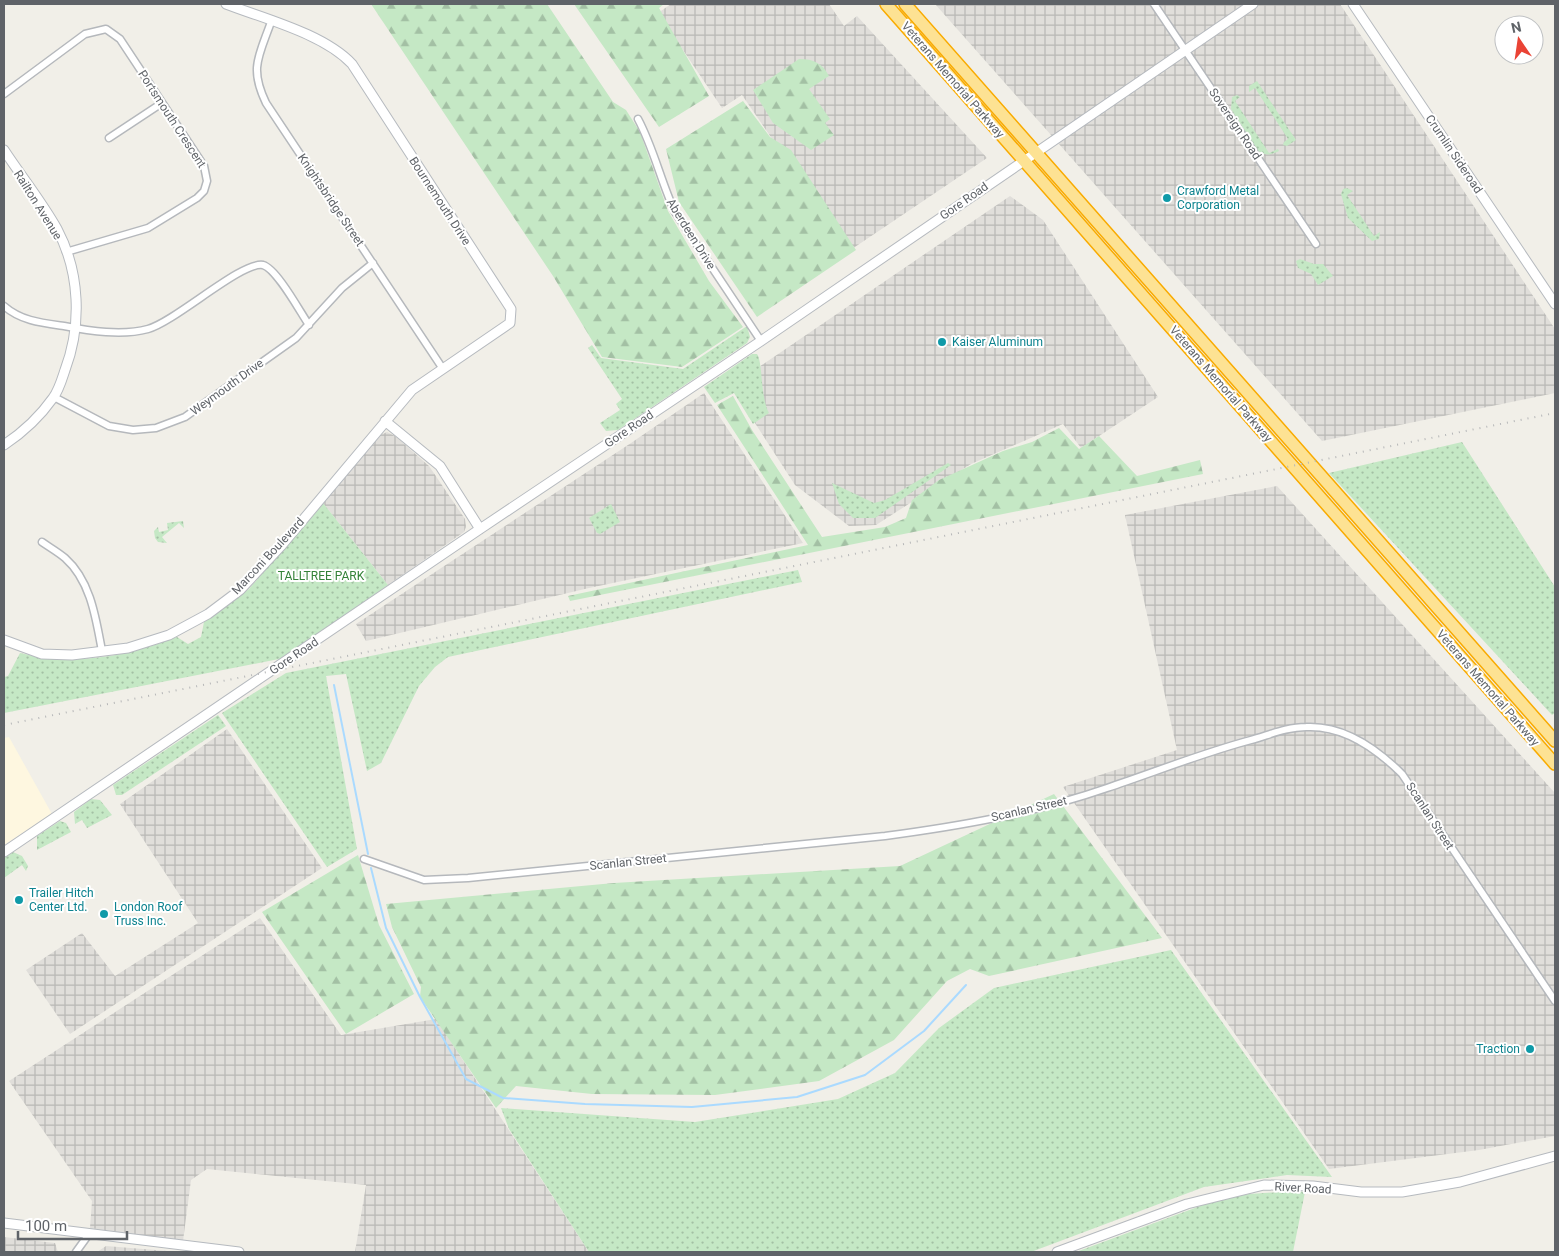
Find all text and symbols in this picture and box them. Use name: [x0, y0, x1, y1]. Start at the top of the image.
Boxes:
north arrow: [1494, 15, 1544, 65]
text: N: [1509, 18, 1523, 36]
street label: Veterans Memorial Parkway: [899, 19, 1007, 141]
street label: Portsmouth Crescent: [135, 67, 209, 171]
street label: Sovereign Road: [1206, 86, 1264, 162]
street label: Crumlin Sideroad: [1423, 112, 1485, 196]
street label: Knightsbridge Street: [295, 151, 367, 249]
street label: Bournemouth Drive: [406, 154, 474, 248]
street label: Railton Avenue: [11, 168, 65, 242]
street label: Gore Road: [937, 179, 991, 223]
place label: Crawford Metal Corporation: [1177, 184, 1259, 212]
marker: Crawford Metal Corporation: [1161, 192, 1173, 204]
street label: Aberdeen Drive: [664, 196, 718, 272]
street label: Veterans Memorial Parkway: [1167, 323, 1275, 445]
place label: Kaiser Aluminum: [952, 335, 1043, 349]
marker: Kaiser Aluminum: [936, 336, 948, 348]
street label: Weymouth Drive: [188, 356, 266, 418]
street label: Gore Road: [602, 408, 656, 450]
street label: Marconi Boulevard: [229, 515, 307, 597]
park label: TALLTREE PARK: [278, 569, 365, 583]
street label: Veterans Memorial Parkway: [1434, 627, 1542, 749]
street label: Gore Road: [267, 635, 321, 677]
street label: Scanlan Street: [1403, 780, 1457, 852]
street label: Scanlan Street: [990, 793, 1068, 825]
street label: Scanlan Street: [589, 851, 667, 873]
place label: Trailer Hitch Center Ltd.: [29, 886, 94, 914]
marker: Trailer Hitch Center Ltd.: [13, 894, 25, 906]
place label: London Roof Truss Inc.: [114, 900, 183, 928]
marker: London Roof Truss Inc.: [98, 908, 110, 920]
place label: Traction: [1476, 1042, 1520, 1056]
marker: Traction: [1524, 1043, 1536, 1055]
street label: River Road: [1274, 1180, 1332, 1196]
scale bar: [18, 1208, 126, 1240]
text: 100 m: [25, 1217, 67, 1235]

